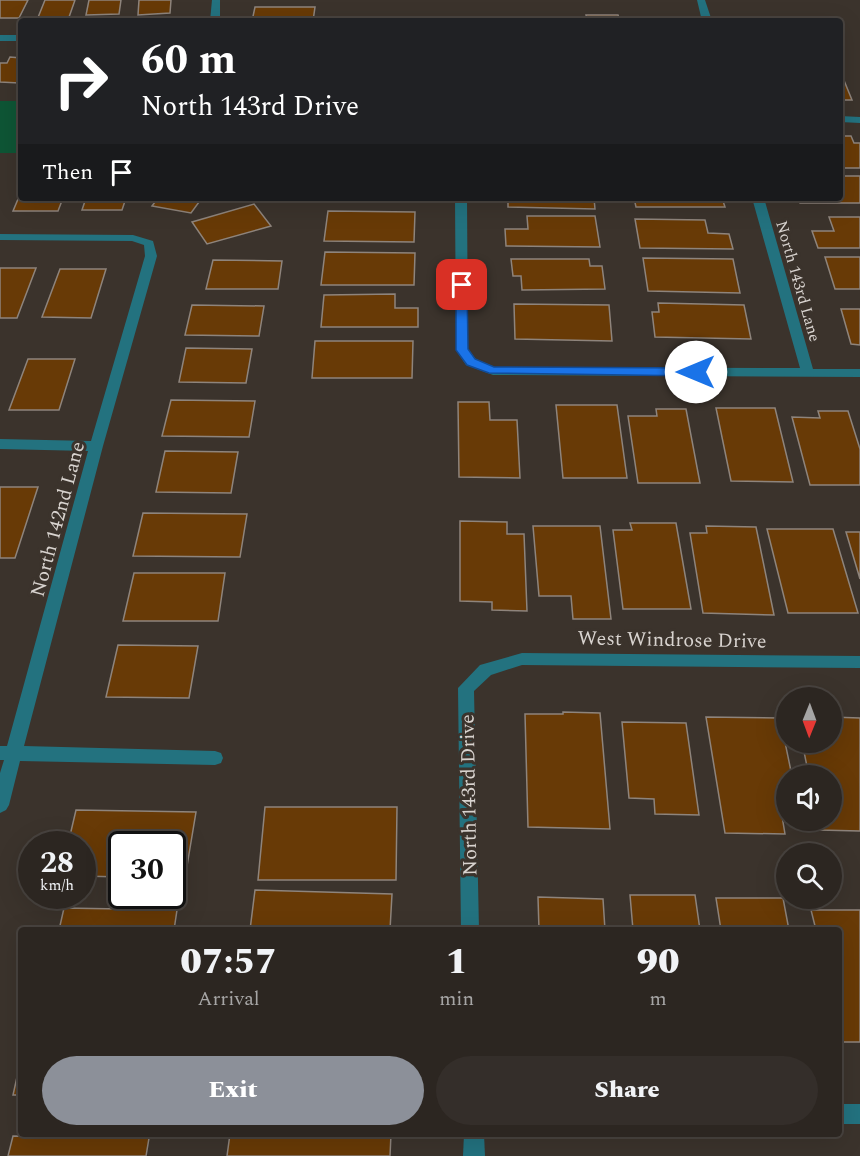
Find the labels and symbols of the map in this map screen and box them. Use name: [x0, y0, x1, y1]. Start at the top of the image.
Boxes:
street label: North 143rd Lane: [769, 218, 827, 345]
pin: [436, 259, 487, 310]
position arrow: [664, 340, 728, 404]
street label: North 142nd Lane: [23, 438, 93, 600]
street label: West Windrose Drive: [577, 623, 767, 657]
north arrow: [776, 687, 842, 753]
street label: North 143rd Drive: [453, 714, 485, 876]
speed limit sign: 30: [108, 831, 186, 909]

